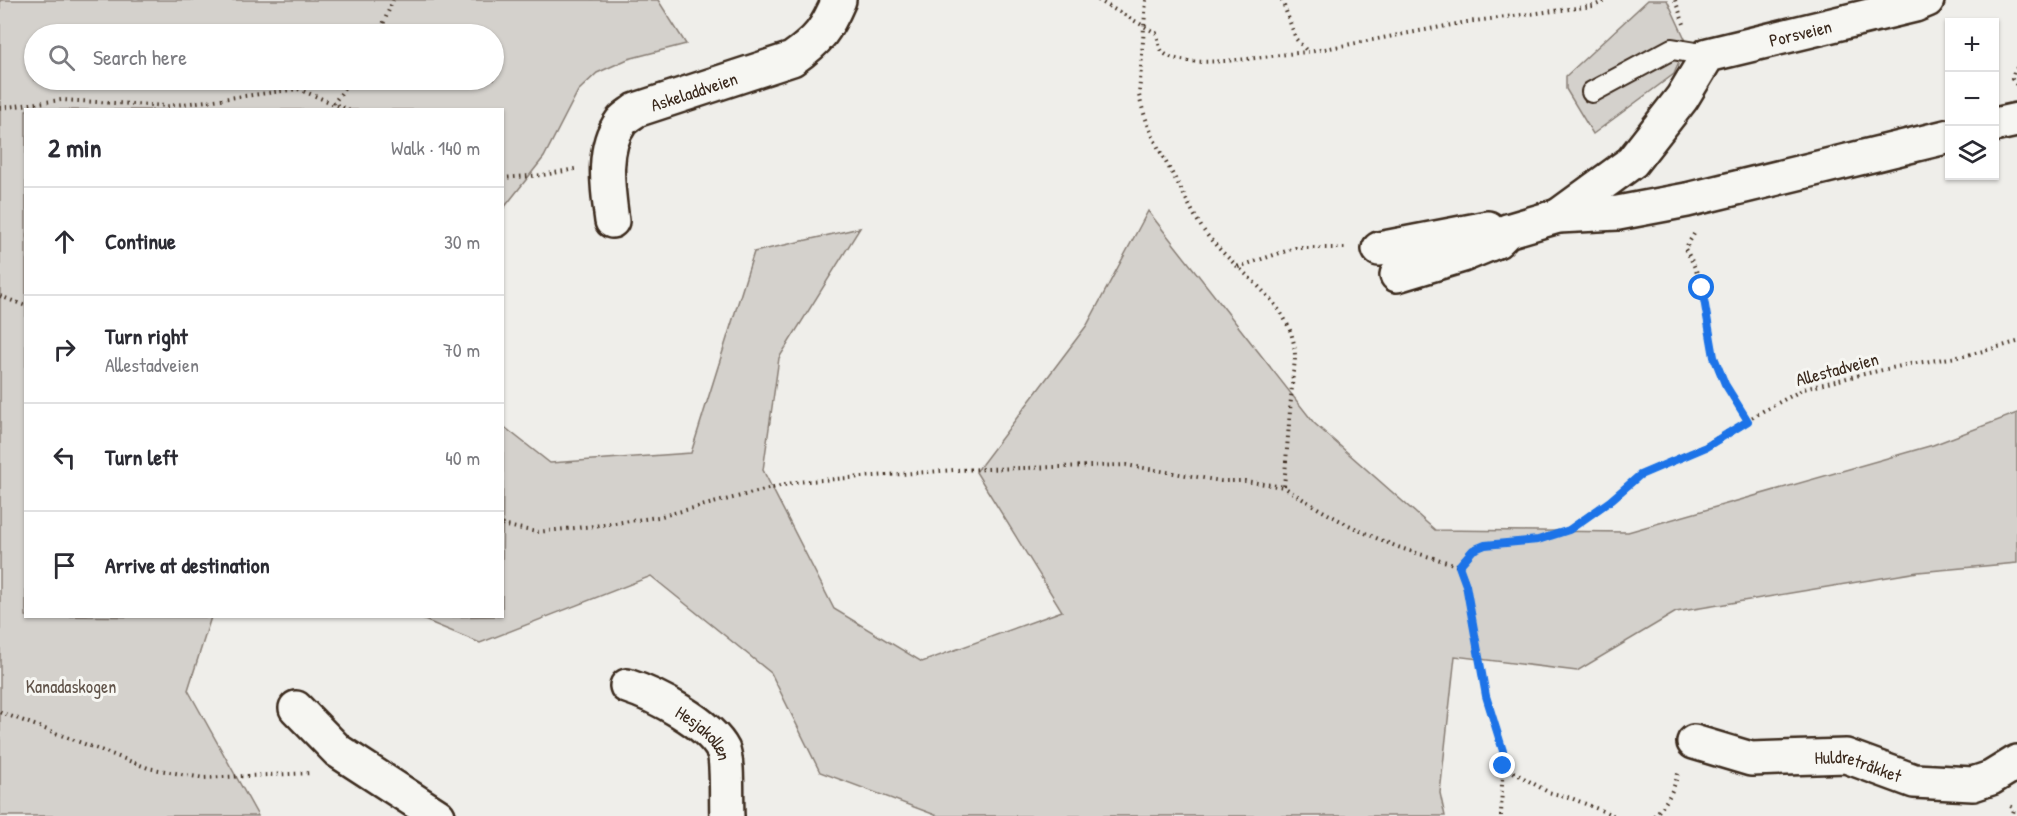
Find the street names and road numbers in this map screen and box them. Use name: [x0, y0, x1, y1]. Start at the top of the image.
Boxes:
street label: Porsveien: [1766, 13, 1834, 52]
street label: Askeladdveien: [647, 65, 741, 117]
street label: Allestadveien: [1793, 346, 1881, 392]
street label: Hesjakollen: [671, 699, 738, 762]
street label: Huldretråkket: [1814, 743, 1906, 788]

